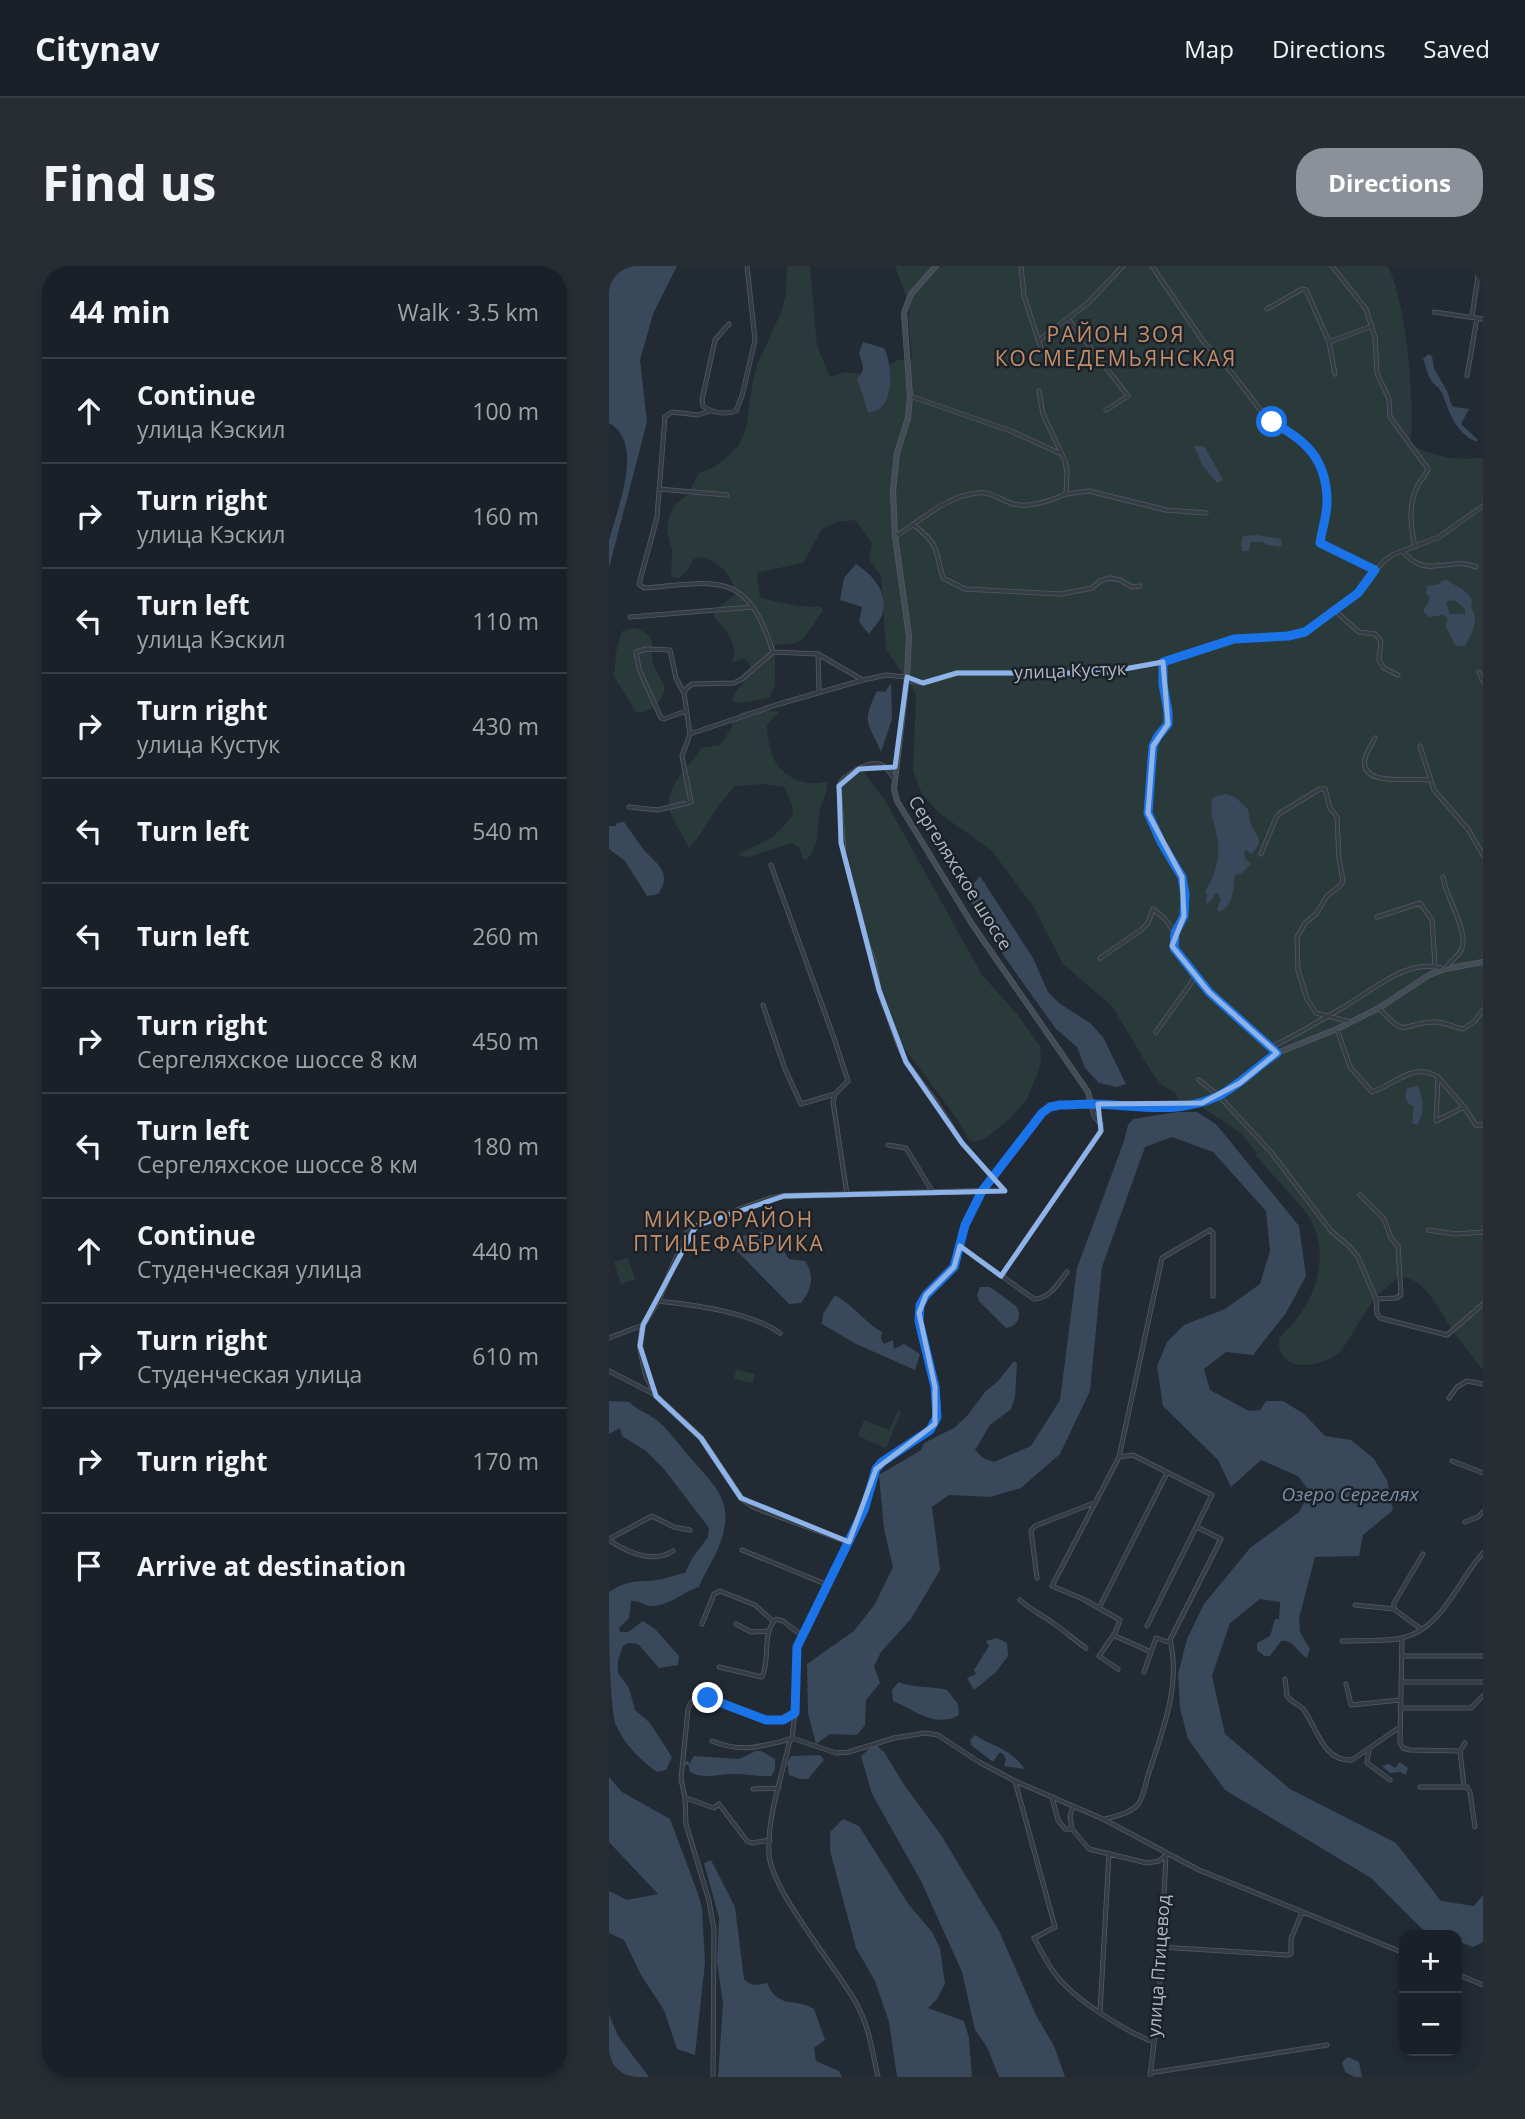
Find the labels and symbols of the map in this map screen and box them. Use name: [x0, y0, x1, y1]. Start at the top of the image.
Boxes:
district label: РАЙОН ЗОЯ КОСМЕДЕМЬЯНСКАЯ: [995, 320, 1237, 372]
route start: [1256, 406, 1287, 437]
street label: улица Кустук: [1014, 656, 1127, 684]
street label: Сергеляхское шоссе: [904, 791, 1018, 954]
district label: МИКРОРАЙОН ПТИЦЕФАБРИКА: [633, 1205, 825, 1257]
water label: Озеро Сергелях: [1281, 1481, 1419, 1507]
route end: [692, 1682, 723, 1713]
street label: улица Птицевод: [1141, 1894, 1175, 2038]

